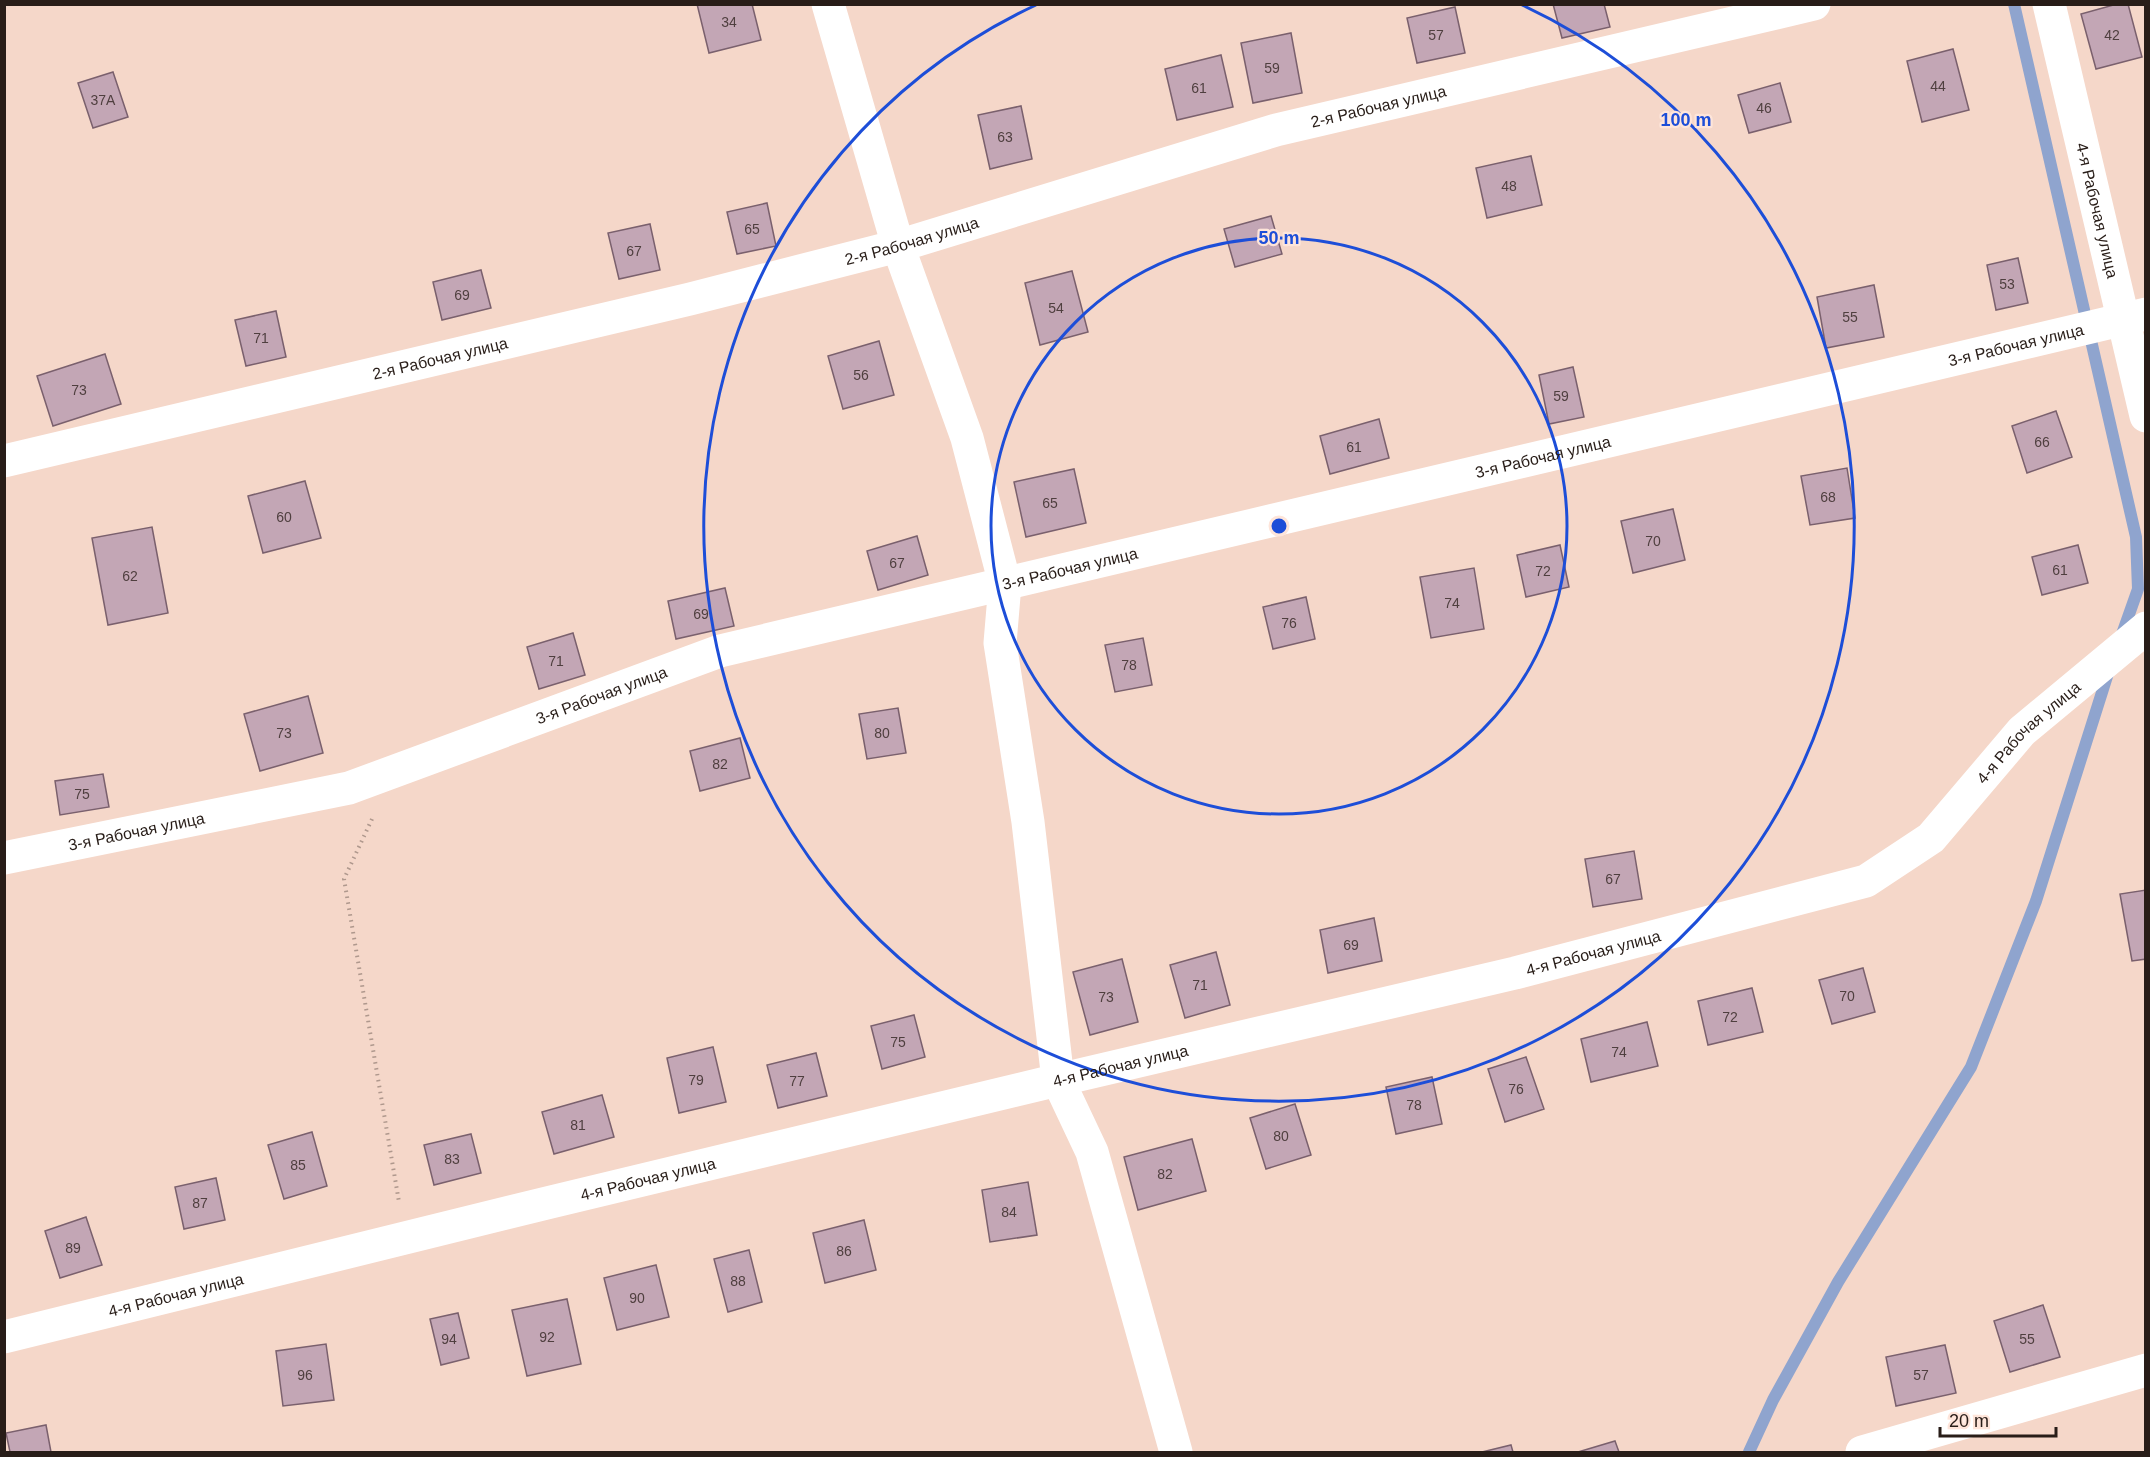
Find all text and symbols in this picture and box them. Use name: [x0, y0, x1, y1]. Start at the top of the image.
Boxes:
house number: 34: [721, 14, 737, 30]
house number: 57: [1428, 27, 1444, 43]
house number: 42: [2104, 27, 2120, 43]
house number: 59: [1264, 60, 1280, 76]
house number: 44: [1930, 78, 1946, 94]
house number: 61: [1191, 80, 1207, 96]
street label: 2-я Рабочая улица: [1309, 82, 1448, 131]
house number: 37А: [91, 92, 116, 108]
house number: 46: [1756, 100, 1772, 116]
text: 100 m: [1660, 110, 1712, 130]
house number: 63: [997, 129, 1013, 145]
street label: 4-я Рабочая улица: [2073, 141, 2121, 280]
house number: 48: [1501, 178, 1517, 194]
street label: 2-я Рабочая улица: [843, 214, 981, 268]
house number: 65: [744, 221, 760, 237]
text: 50 m: [1258, 228, 1300, 248]
house number: 67: [626, 243, 642, 259]
house number: 53: [1999, 276, 2015, 292]
house number: 69: [454, 287, 470, 303]
house number: 54: [1048, 300, 1064, 316]
house number: 55: [1842, 309, 1858, 325]
street label: 3-я Рабочая улица: [1947, 321, 2085, 369]
house number: 71: [253, 330, 269, 346]
street label: 2-я Рабочая улица: [371, 334, 510, 383]
house number: 56: [853, 367, 869, 383]
house number: 73: [71, 382, 87, 398]
house number: 59: [1553, 388, 1569, 404]
street label: 3-я Рабочая улица: [1474, 433, 1612, 481]
house number: 66: [2034, 434, 2050, 450]
house number: 61: [1346, 439, 1362, 455]
house number: 68: [1820, 489, 1836, 505]
house number: 65: [1042, 495, 1058, 511]
house number: 60: [276, 509, 292, 525]
centre of rings: [1269, 516, 1289, 536]
house number: 70: [1645, 533, 1661, 549]
street label: 3-я Рабочая улица: [1001, 545, 1139, 593]
house number: 67: [889, 555, 905, 571]
house number: 61: [2052, 562, 2068, 578]
house number: 72: [1535, 563, 1551, 579]
house number: 62: [122, 568, 138, 584]
house number: 74: [1444, 595, 1460, 611]
house number: 69: [693, 606, 709, 622]
house number: 76: [1281, 615, 1297, 631]
house number: 71: [548, 653, 564, 669]
house number: 78: [1121, 657, 1137, 673]
street label: 3-я Рабочая улица: [534, 663, 669, 727]
street label: 4-я Рабочая улица: [1973, 678, 2084, 787]
house number: 73: [276, 725, 292, 741]
house number: 80: [874, 725, 890, 741]
house number: 82: [712, 756, 728, 772]
house number: 75: [74, 786, 90, 802]
street label: 3-я Рабочая улица: [67, 810, 206, 854]
house number: 67: [1605, 871, 1621, 887]
street label: 4-я Рабочая улица: [1524, 927, 1662, 979]
house number: 69: [1343, 937, 1359, 953]
house number: 71: [1192, 977, 1208, 993]
house number: 70: [1839, 988, 1855, 1004]
house number: 73: [1098, 989, 1114, 1005]
house number: 72: [1722, 1009, 1738, 1025]
house number: 75: [890, 1034, 906, 1050]
street label: 4-я Рабочая улица: [1051, 1042, 1190, 1090]
house number: 74: [1611, 1044, 1627, 1060]
house number: 79: [688, 1072, 704, 1088]
house number: 77: [789, 1073, 805, 1089]
house number: 76: [1508, 1081, 1524, 1097]
house number: 78: [1406, 1097, 1422, 1113]
house number: 81: [570, 1117, 586, 1133]
house number: 80: [1273, 1128, 1289, 1144]
house number: 83: [444, 1151, 460, 1167]
street label: 4-я Рабочая улица: [579, 1155, 717, 1204]
house number: 85: [290, 1157, 306, 1173]
house number: 82: [1157, 1166, 1173, 1182]
house number: 87: [192, 1195, 208, 1211]
house number: 84: [1001, 1204, 1017, 1220]
house number: 89: [65, 1240, 81, 1256]
house number: 86: [836, 1243, 852, 1259]
street label: 4-я Рабочая улица: [107, 1270, 245, 1320]
house number: 88: [730, 1273, 746, 1289]
house number: 90: [629, 1290, 645, 1306]
house number: 92: [539, 1329, 555, 1345]
house number: 94: [441, 1331, 457, 1347]
house number: 55: [2019, 1331, 2035, 1347]
house number: 96: [297, 1367, 313, 1383]
house number: 57: [1913, 1367, 1929, 1383]
scale bar: [1940, 1400, 2056, 1438]
text: 20 m: [1949, 1411, 1989, 1431]

